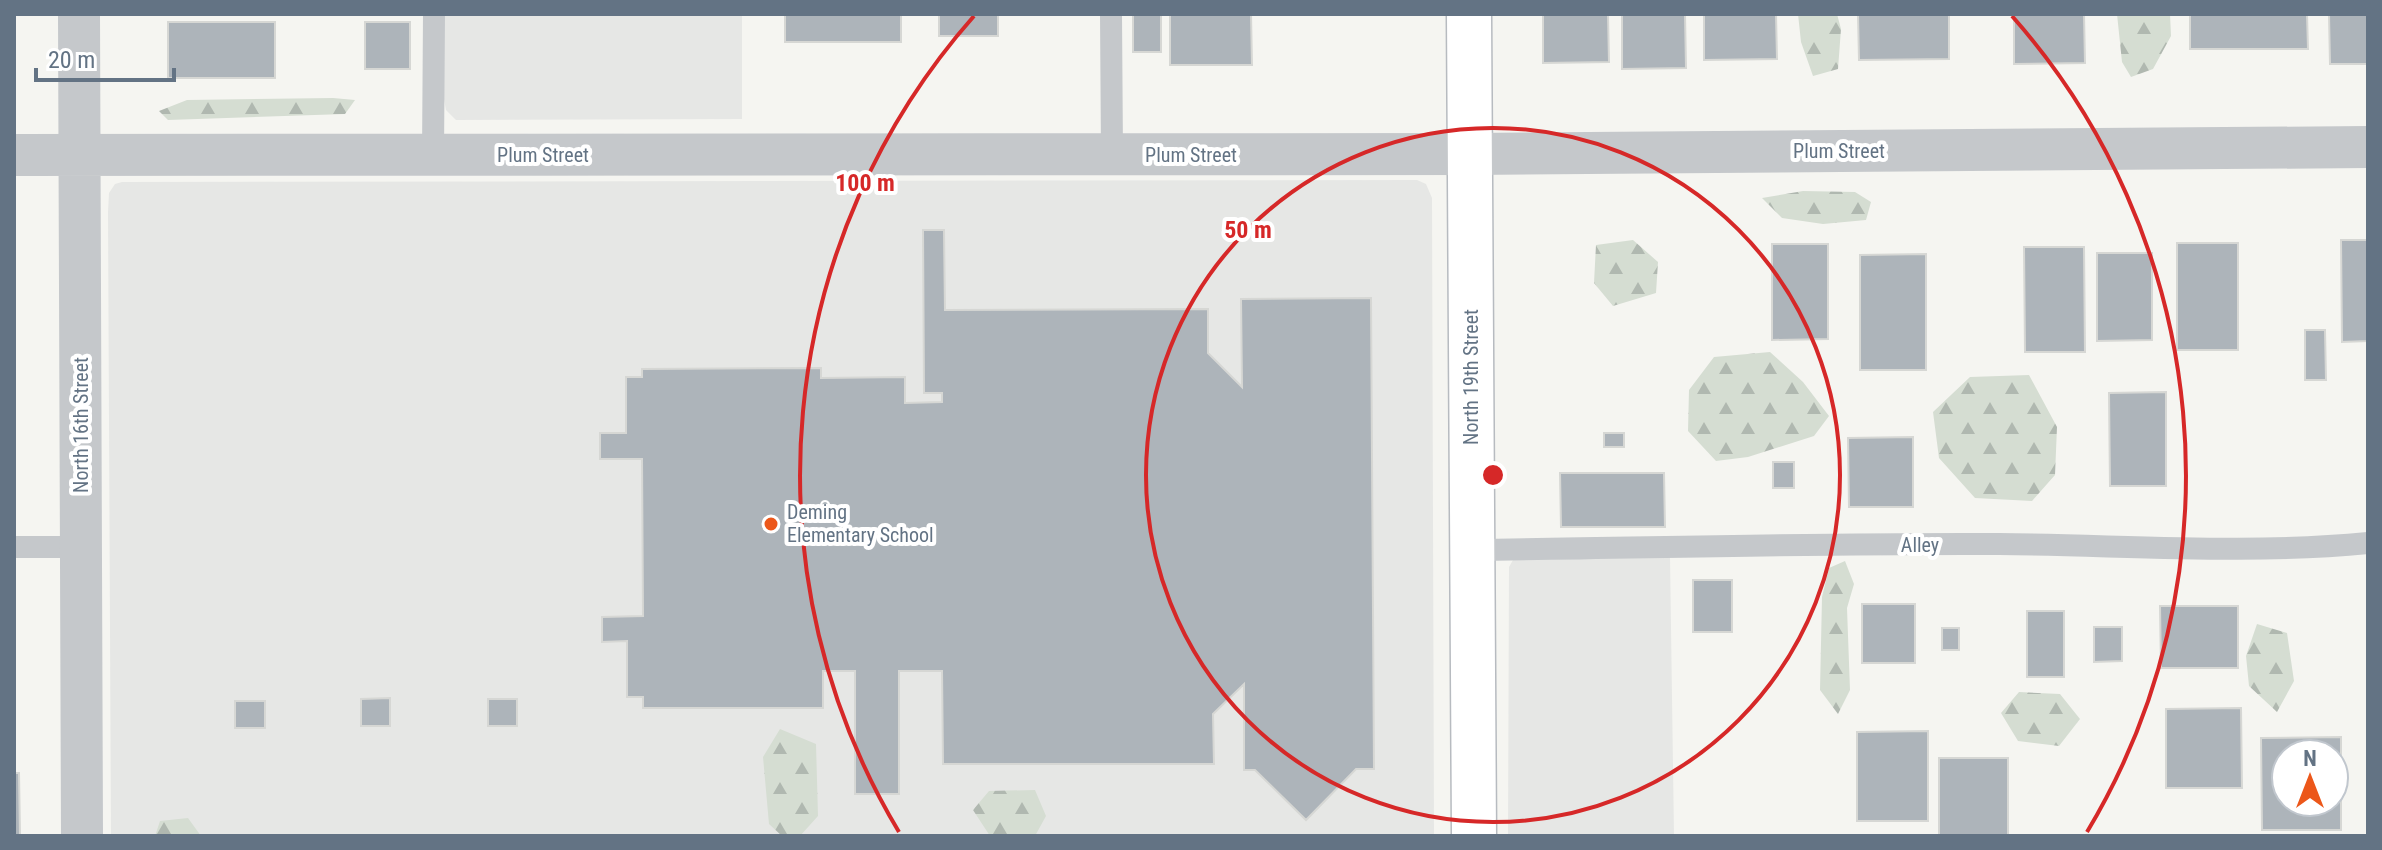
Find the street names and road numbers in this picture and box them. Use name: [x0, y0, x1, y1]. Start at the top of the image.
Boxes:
street label: Plum Street: [1793, 139, 1885, 163]
street label: Plum Street: [497, 143, 589, 167]
street label: Plum Street: [1145, 143, 1237, 167]
street label: North 19th Street: [1459, 309, 1483, 445]
street label: North 16th Street: [69, 357, 93, 493]
street label: Alley: [1901, 533, 1939, 557]

